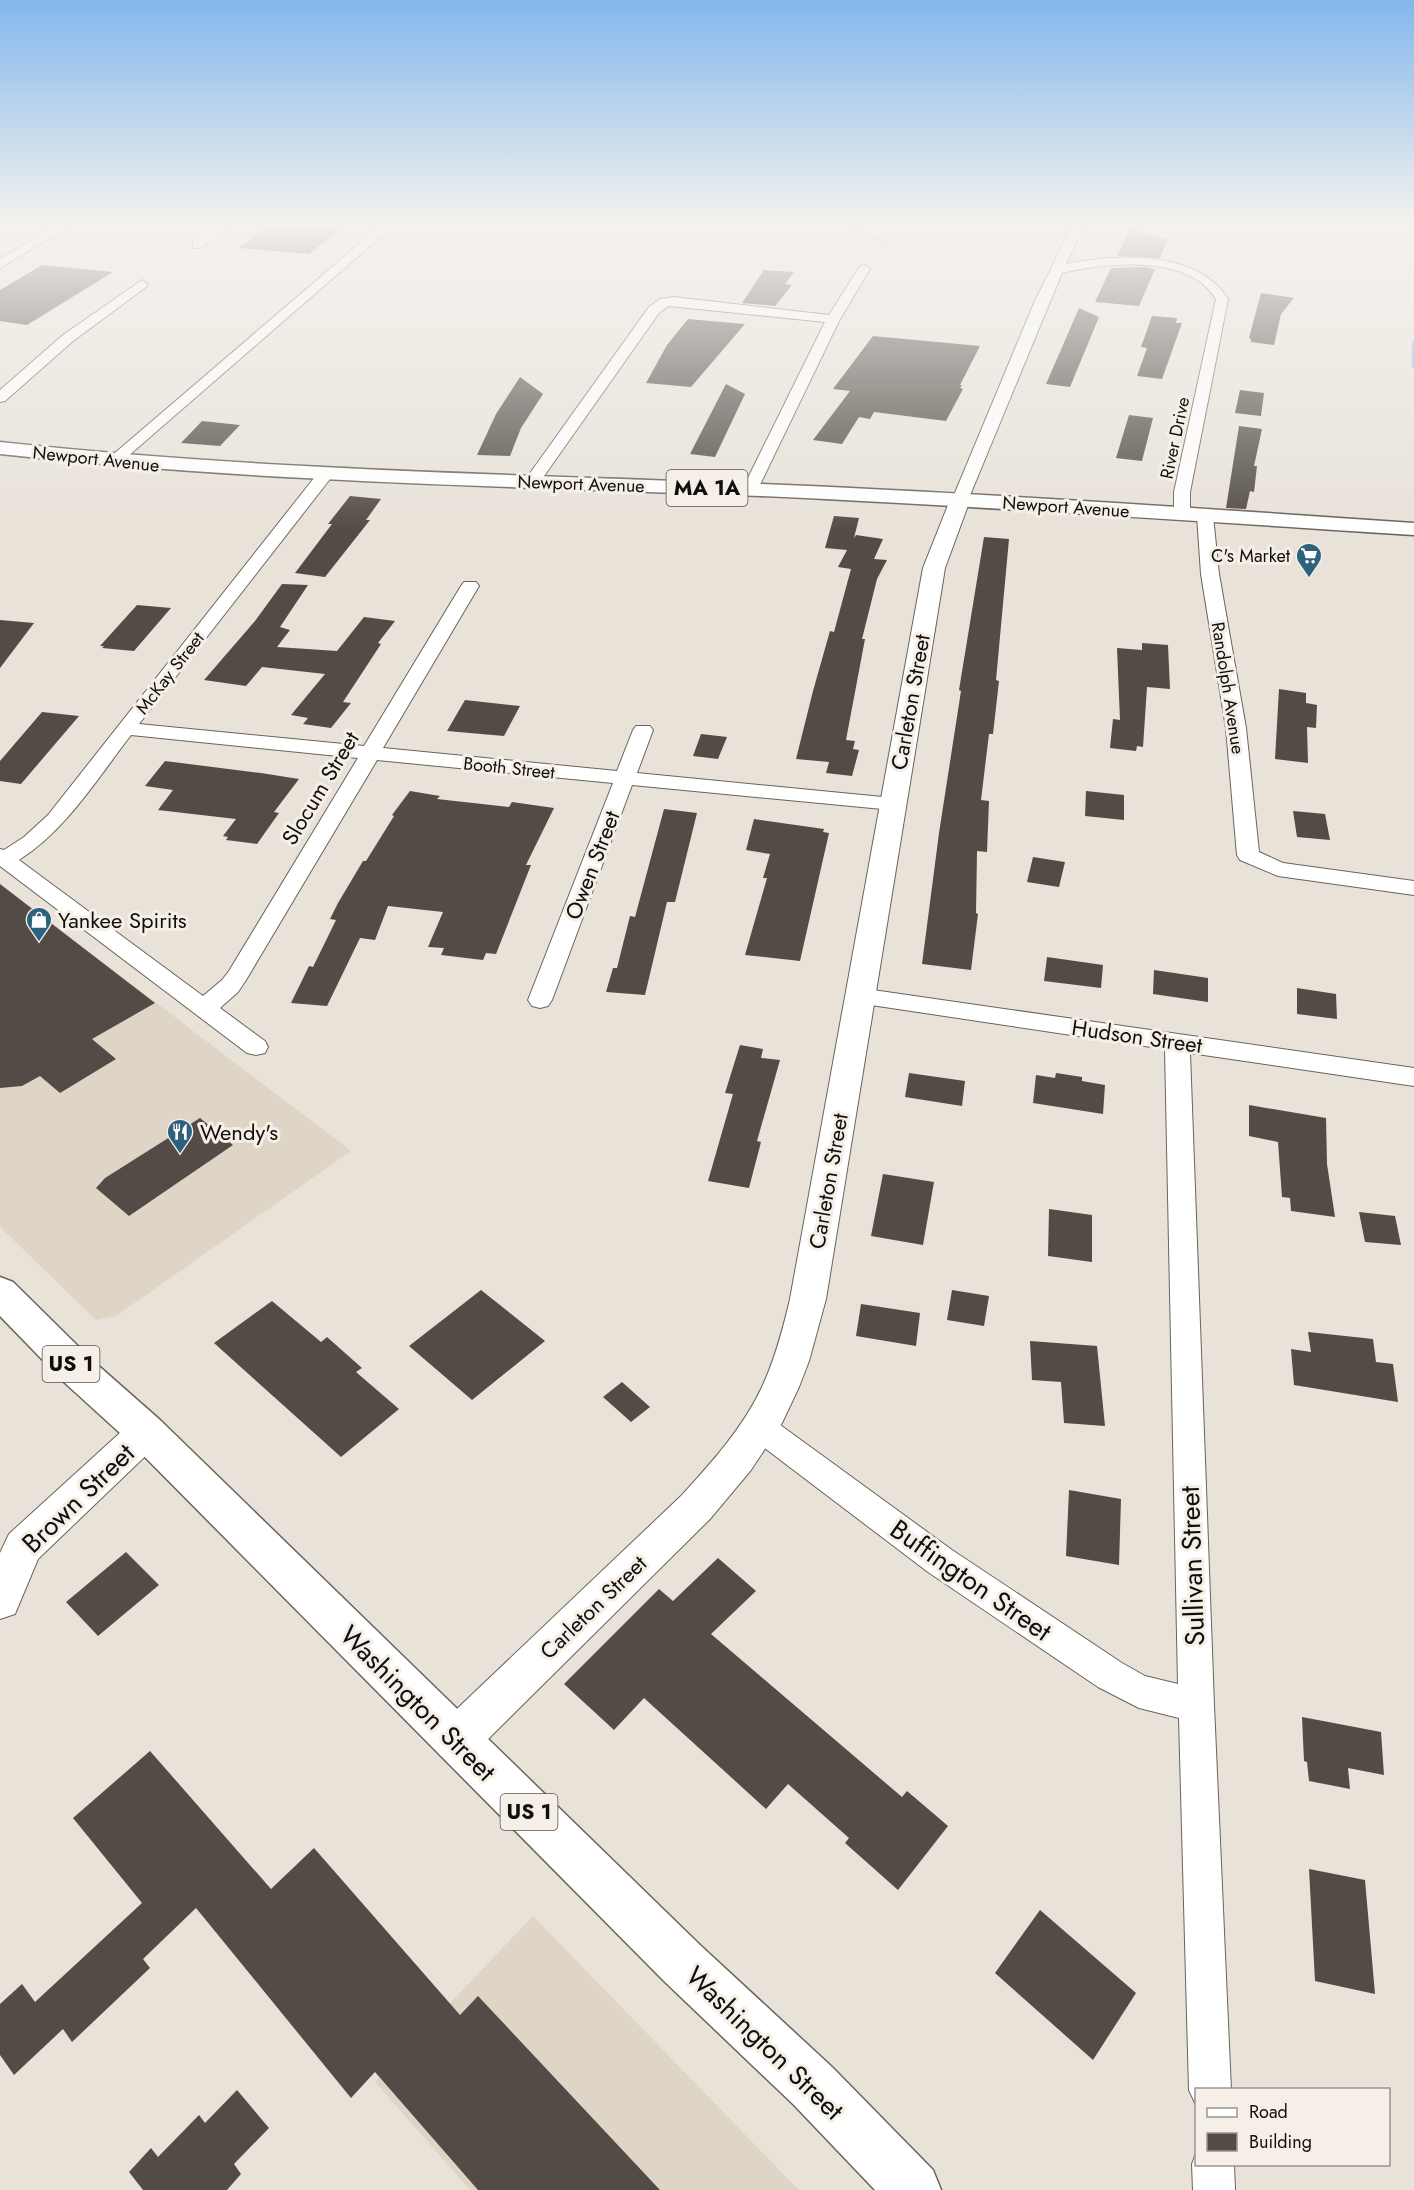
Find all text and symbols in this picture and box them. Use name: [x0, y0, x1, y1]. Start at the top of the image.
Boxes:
street label: River Drive: [1154, 395, 1196, 481]
street label: Newport Avenue: [31, 439, 161, 479]
street label: Newport Avenue: [517, 469, 645, 499]
road number: MA 1A: [666, 470, 748, 506]
street label: Newport Avenue: [1002, 490, 1130, 524]
supermarket icon: C's Market: [1294, 541, 1324, 579]
place label: C's Market: [1211, 543, 1291, 569]
street label: Randolph Avenue: [1205, 620, 1251, 756]
street label: McKay Street: [130, 626, 211, 720]
street label: Carleton Street: [882, 631, 938, 772]
street label: Slocum Street: [273, 725, 367, 851]
street label: Booth Street: [462, 750, 557, 786]
street label: Owen Street: [557, 805, 628, 924]
place label: Yankee Spirits: [58, 904, 187, 936]
shop icon: Yankee Spirits: [24, 905, 54, 943]
street label: Hudson Street: [1070, 1011, 1205, 1061]
street label: Carleton Street: [800, 1110, 856, 1251]
place label: Wendy's: [200, 1116, 278, 1148]
restaurant icon: Wendy's: [165, 1117, 195, 1155]
road number: US 1: [42, 1346, 100, 1382]
street label: Brown Street: [13, 1434, 143, 1562]
street label: Sullivan Street: [1170, 1485, 1214, 1647]
street label: Buffington Street: [882, 1510, 1060, 1651]
street label: Carleton Street: [532, 1547, 654, 1666]
street label: Washington Street: [331, 1616, 505, 1790]
road number: US 1: [500, 1794, 558, 1830]
street label: Washington Street: [677, 1957, 853, 2129]
legend: [1195, 2088, 1390, 2166]
text: Road: [1249, 2099, 1288, 2125]
text: Building: [1249, 2129, 1312, 2155]

